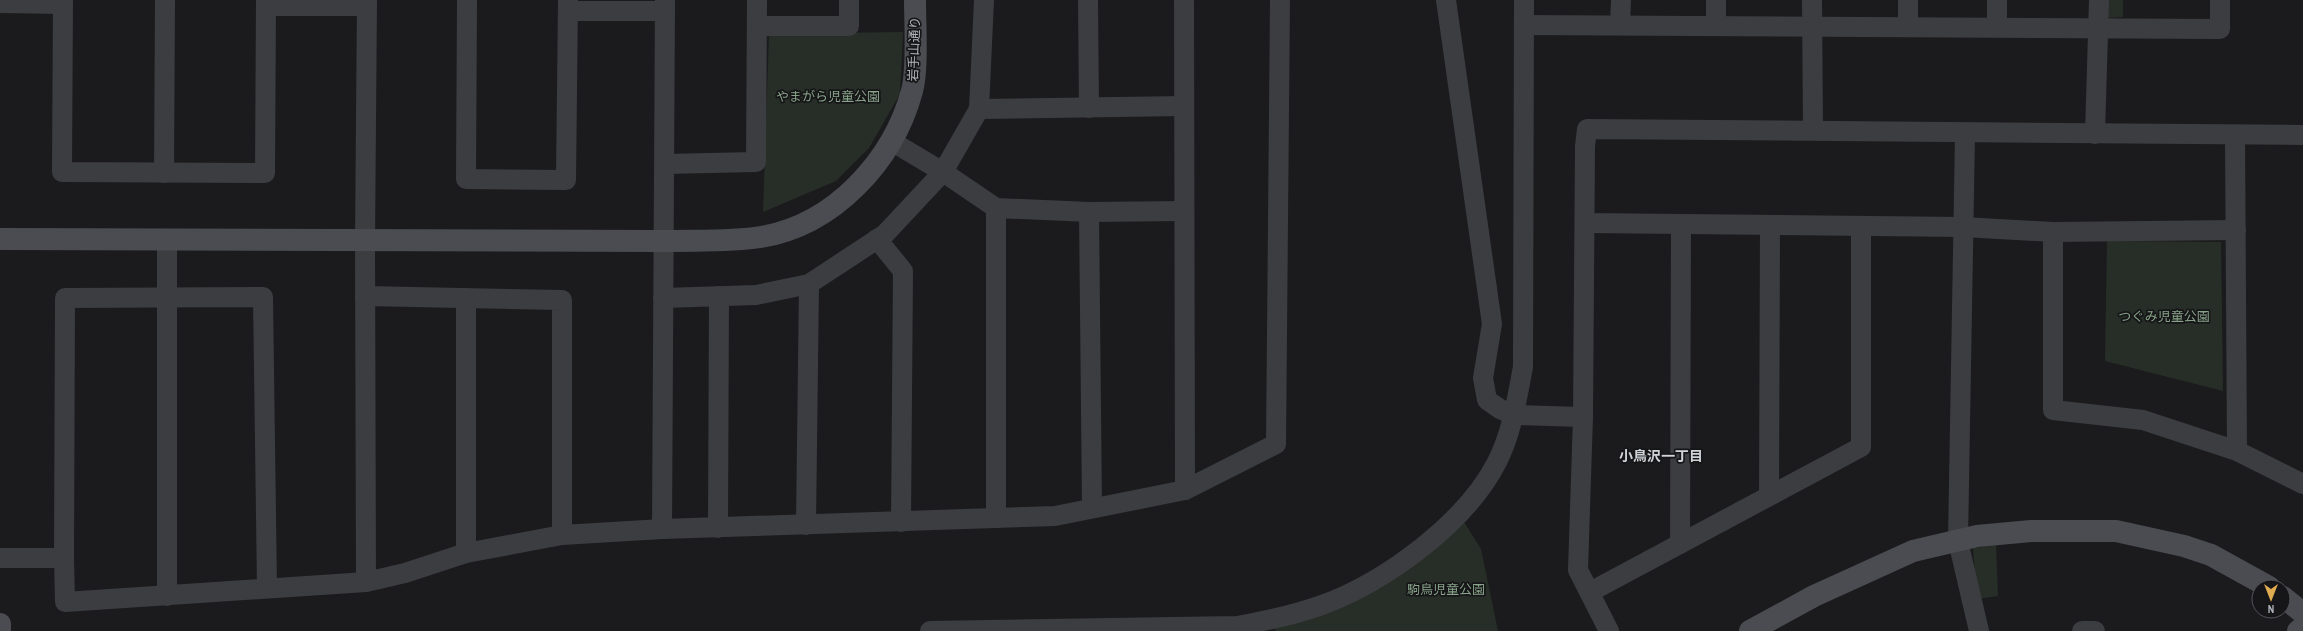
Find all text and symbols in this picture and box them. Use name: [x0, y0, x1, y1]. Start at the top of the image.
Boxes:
street label: 岩手山通り: [904, 16, 924, 82]
park label: やまがら児童公園: [776, 88, 880, 105]
park label: つぐみ児童公園: [2118, 308, 2210, 325]
district label: 小鳥沢一丁目: [1619, 447, 1703, 465]
north arrow: [2251, 579, 2291, 619]
park label: 駒鳥児童公園: [1407, 581, 1485, 598]
text: N: [2268, 602, 2274, 616]

